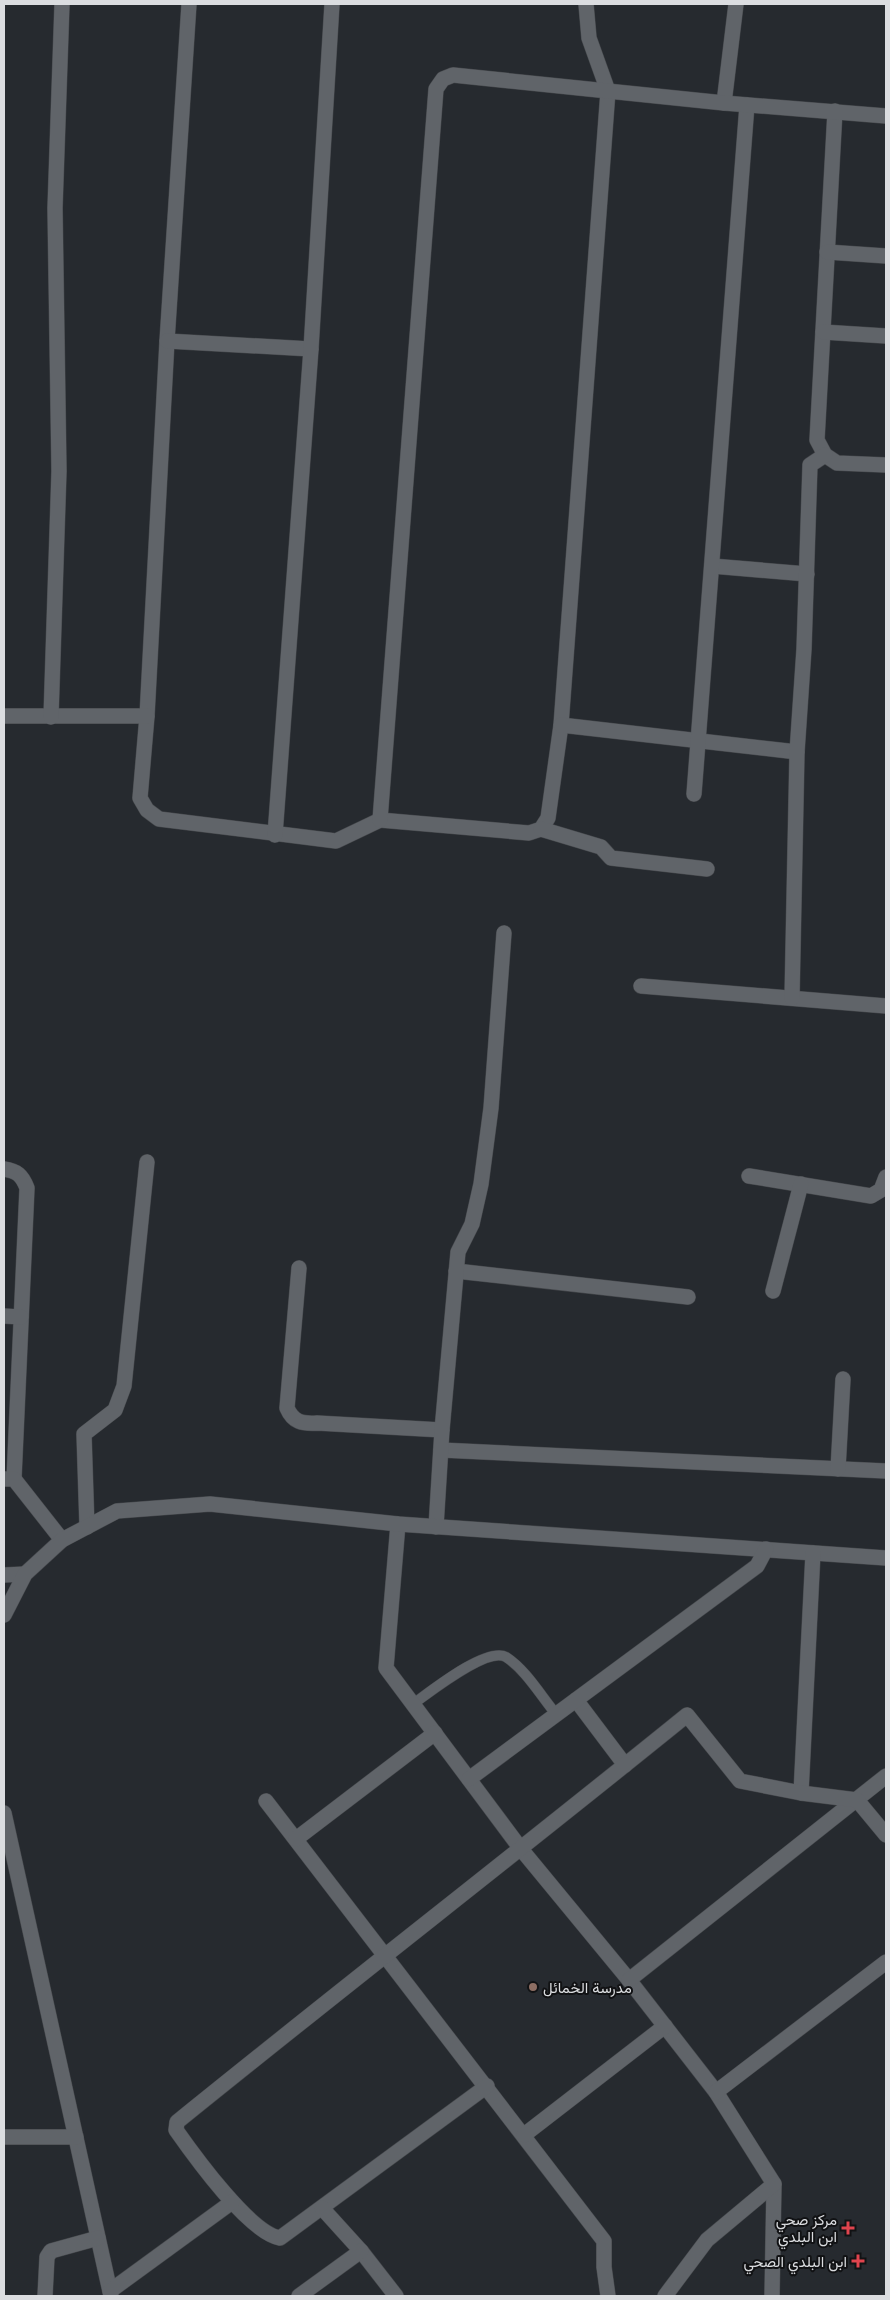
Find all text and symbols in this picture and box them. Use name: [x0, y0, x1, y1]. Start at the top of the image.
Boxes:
place label: مدرسة الخمائل: [543, 1978, 632, 1997]
marker: مدرسة الخمائل: [527, 1981, 539, 1993]
place label: مركز صحي ابن البلدي: [776, 2210, 837, 2250]
marker: مركز صحي ابن البلدي: [841, 2221, 855, 2235]
place label: ابن البلدي الصحي: [743, 2252, 847, 2275]
marker: ابن البلدي الصحي: [851, 2254, 865, 2268]

